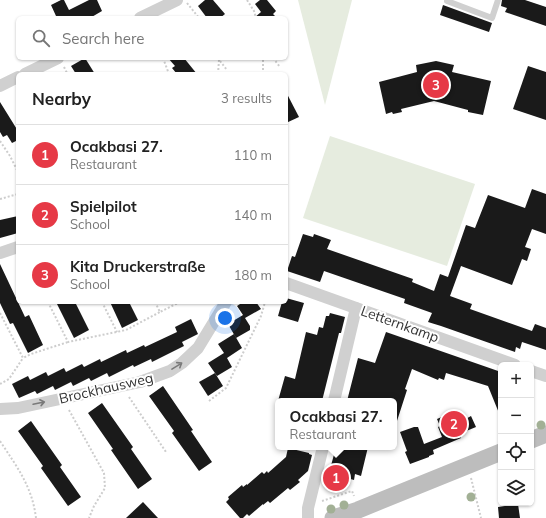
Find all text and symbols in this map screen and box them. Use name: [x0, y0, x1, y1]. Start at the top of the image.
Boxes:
search box: [16, 16, 288, 60]
icon: search: [30, 27, 52, 49]
text: Search here: [62, 29, 144, 48]
pin: 3: [423, 70, 449, 100]
text: Nearby: [32, 88, 91, 109]
text: 3 results: [221, 90, 272, 106]
text: Ocakbasi 27.: [70, 137, 163, 156]
text: 1: [41, 147, 49, 163]
text: 110 m: [234, 147, 272, 163]
text: Restaurant: [70, 156, 137, 172]
text: Spielpilot: [70, 197, 137, 216]
text: 2: [41, 207, 49, 223]
text: 140 m: [234, 207, 272, 223]
text: School: [70, 216, 110, 232]
text: Kita Druckerstraße: [70, 257, 206, 276]
text: 3: [41, 267, 49, 283]
text: 180 m: [234, 267, 272, 283]
text: School: [70, 276, 110, 292]
street label: Letternkamp: [358, 302, 442, 346]
your location: [215, 308, 235, 328]
one-way arrow: [171, 362, 183, 370]
map controls: [498, 362, 534, 506]
button: +: [498, 362, 534, 398]
street label: Brockhausweg: [57, 368, 155, 408]
popup: [275, 398, 397, 450]
button: −: [498, 398, 534, 434]
one-way arrow: [32, 399, 45, 407]
text: Ocakbasi 27.: [290, 407, 382, 426]
pin: 2: [441, 409, 467, 439]
text: Restaurant: [290, 426, 356, 442]
button: locate: [498, 434, 534, 470]
pin: 1: [323, 463, 349, 493]
button: layers: [498, 470, 534, 506]

